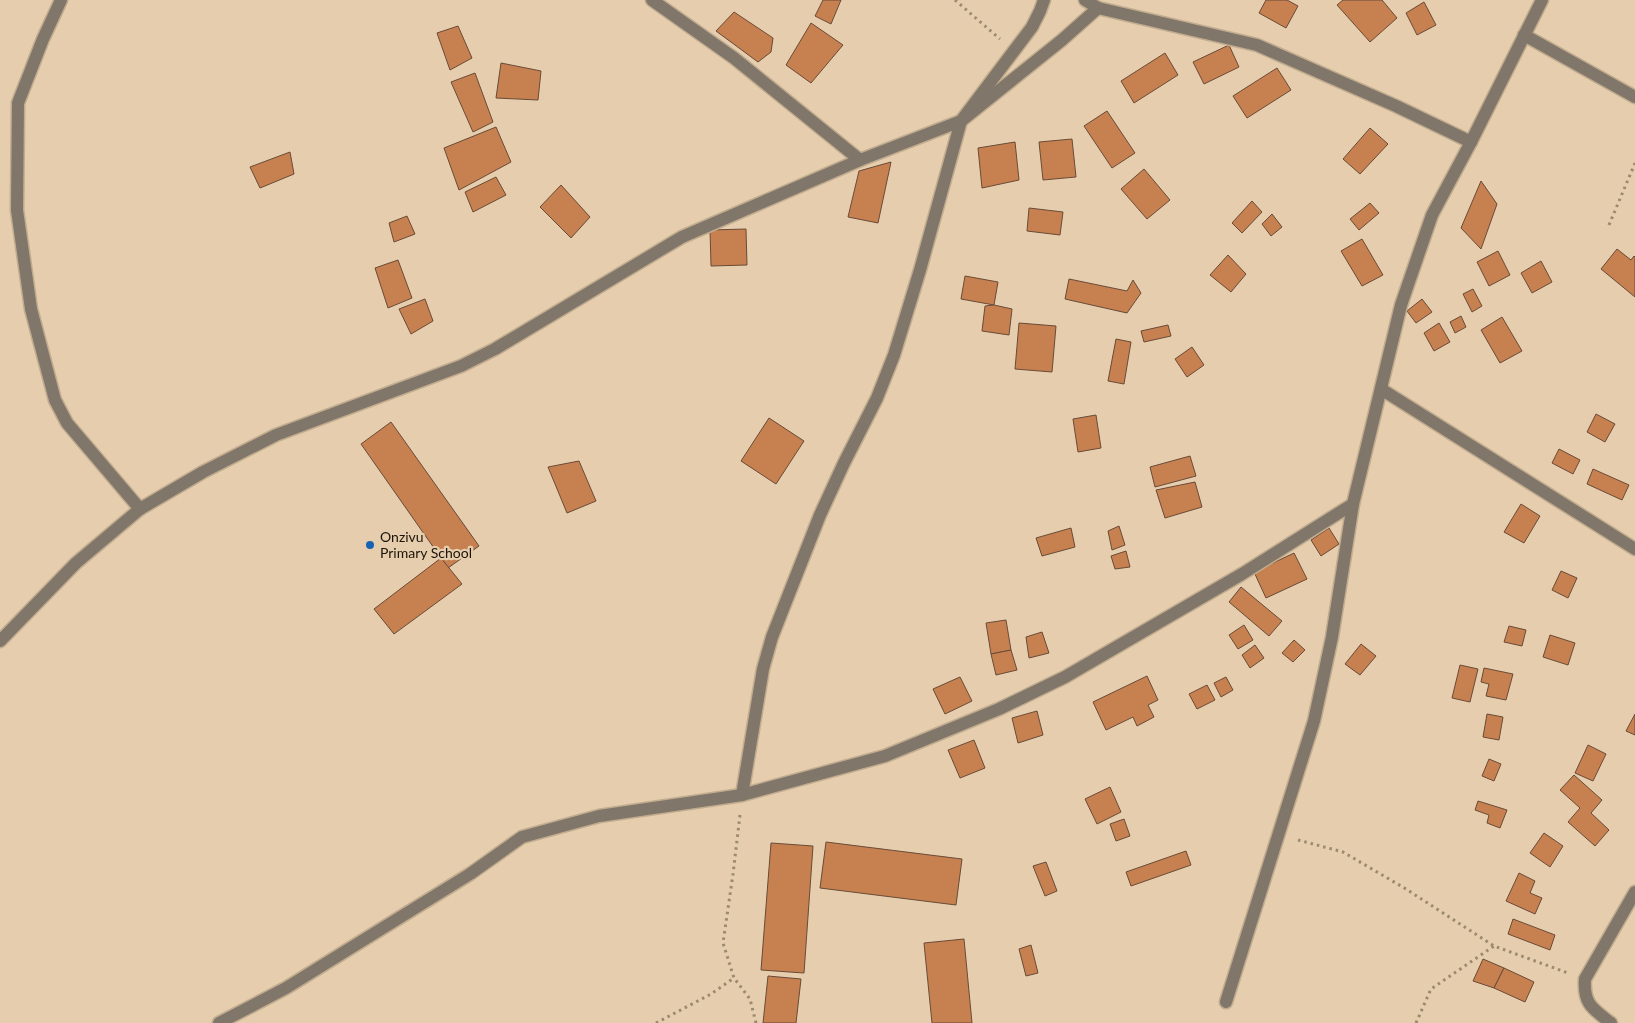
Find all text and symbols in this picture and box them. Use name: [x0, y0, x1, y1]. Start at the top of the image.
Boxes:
place label: Onzivu Primary School: [380, 528, 472, 561]
marker: Onzivu Primary School: [364, 539, 376, 551]

